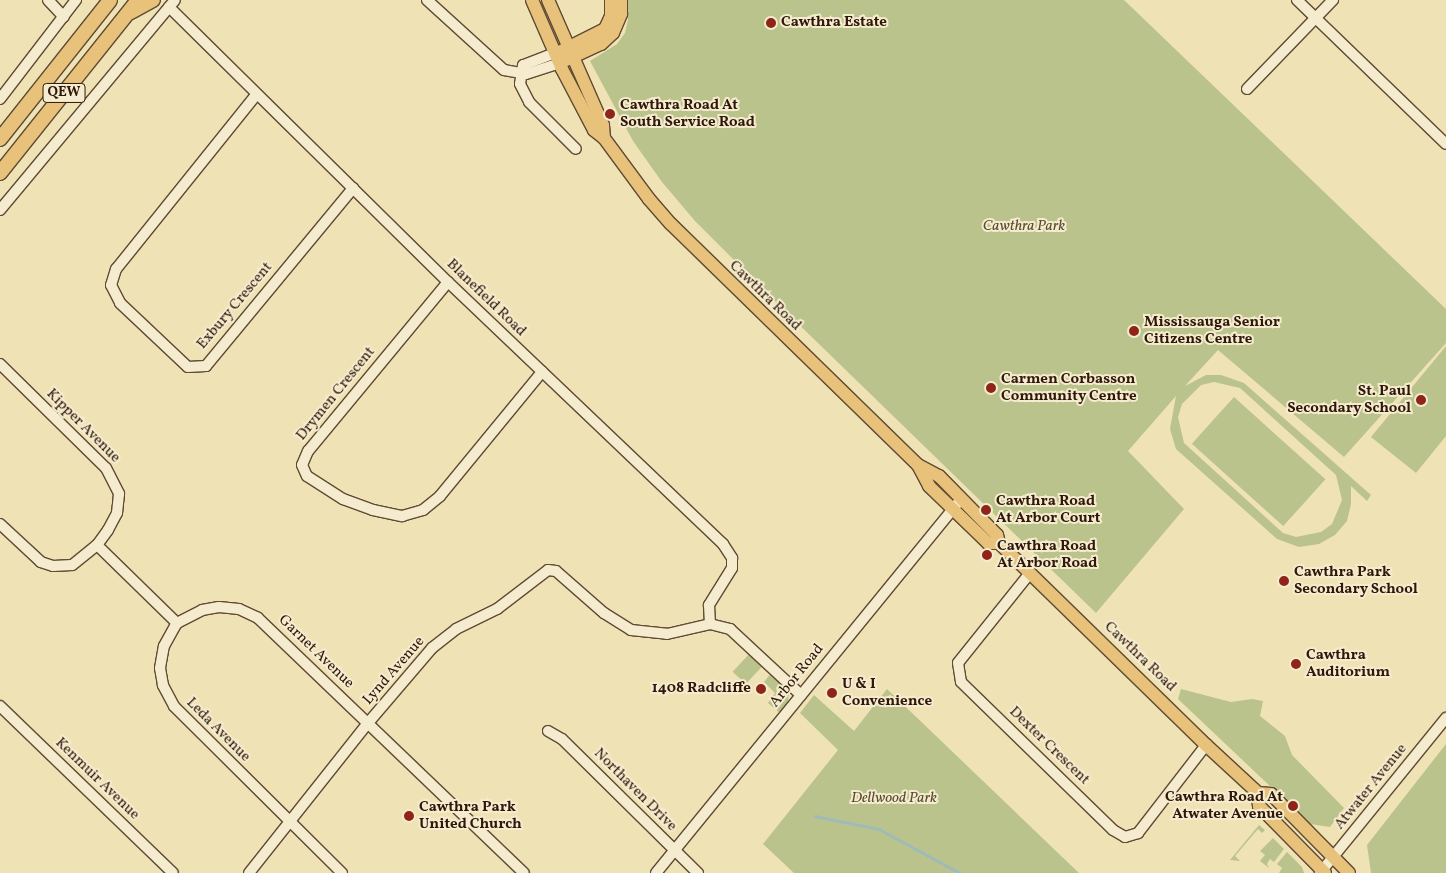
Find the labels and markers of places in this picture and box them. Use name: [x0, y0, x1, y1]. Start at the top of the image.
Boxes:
place label: Cawthra Estate: [781, 14, 887, 32]
marker: Cawthra Estate: [765, 17, 777, 29]
place label: Cawthra Road At South Service Road: [620, 96, 755, 131]
marker: Cawthra Road At South Service Road: [604, 108, 616, 120]
place label: Mississauga Senior Citizens Centre: [1144, 313, 1280, 348]
marker: Mississauga Senior Citizens Centre: [1128, 325, 1140, 337]
place label: Carmen Corbasson Community Centre: [1001, 370, 1137, 405]
marker: Carmen Corbasson Community Centre: [985, 382, 997, 394]
place label: St. Paul Secondary School: [1287, 382, 1411, 417]
marker: St. Paul Secondary School: [1415, 394, 1427, 406]
place label: Cawthra Road At Arbor Court: [996, 492, 1100, 527]
marker: Cawthra Road At Arbor Court: [980, 504, 992, 516]
place label: Cawthra Road At Arbor Road: [997, 537, 1097, 572]
marker: Cawthra Road At Arbor Road: [981, 549, 993, 561]
place label: Cawthra Park Secondary School: [1294, 563, 1418, 598]
marker: Cawthra Park Secondary School: [1278, 575, 1290, 587]
place label: Cawthra Auditorium: [1306, 646, 1390, 681]
marker: Cawthra Auditorium: [1290, 658, 1302, 670]
place label: U & I Convenience: [842, 675, 932, 710]
place label: 1408 Radcliffe: [652, 680, 751, 698]
marker: 1408 Radcliffe: [755, 683, 767, 695]
marker: U & I Convenience: [826, 687, 838, 699]
place label: Cawthra Road At Atwater Avenue: [1165, 788, 1283, 823]
place label: Cawthra Park United Church: [419, 798, 522, 833]
marker: Cawthra Road At Atwater Avenue: [1287, 800, 1299, 812]
marker: Cawthra Park United Church: [403, 810, 415, 822]

